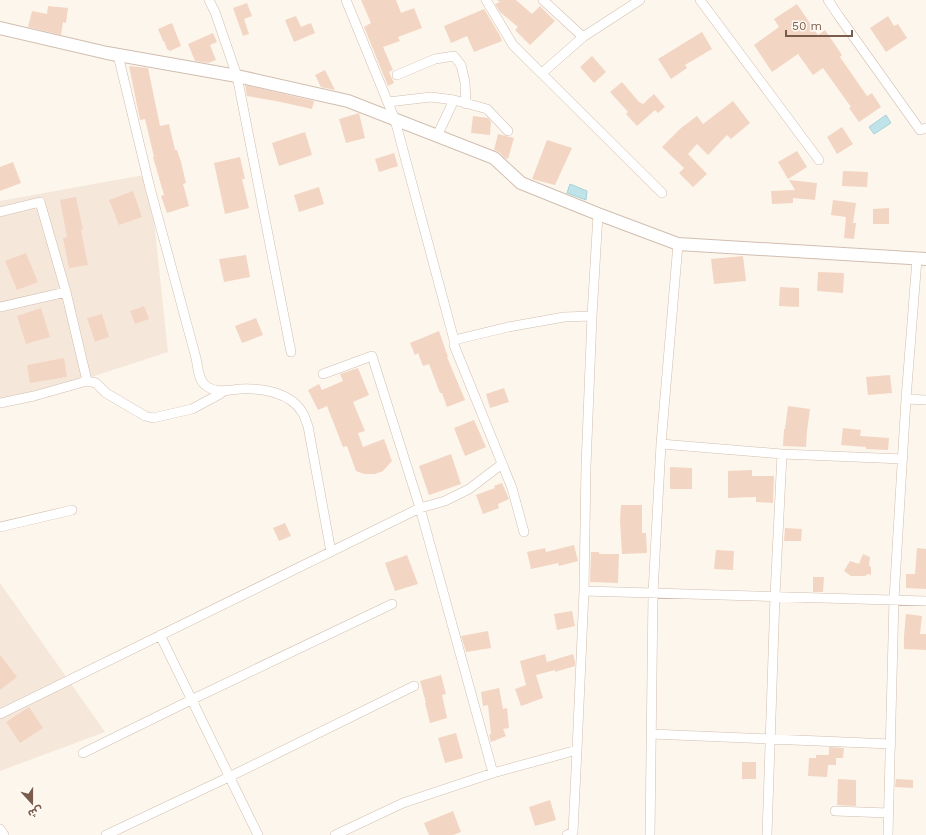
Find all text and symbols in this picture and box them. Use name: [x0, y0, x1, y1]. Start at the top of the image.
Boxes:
scale bar: [786, 12, 852, 38]
text: 50 m: [792, 19, 822, 33]
north arrow: [12, 783, 52, 823]
text: ش: [26, 803, 45, 821]

